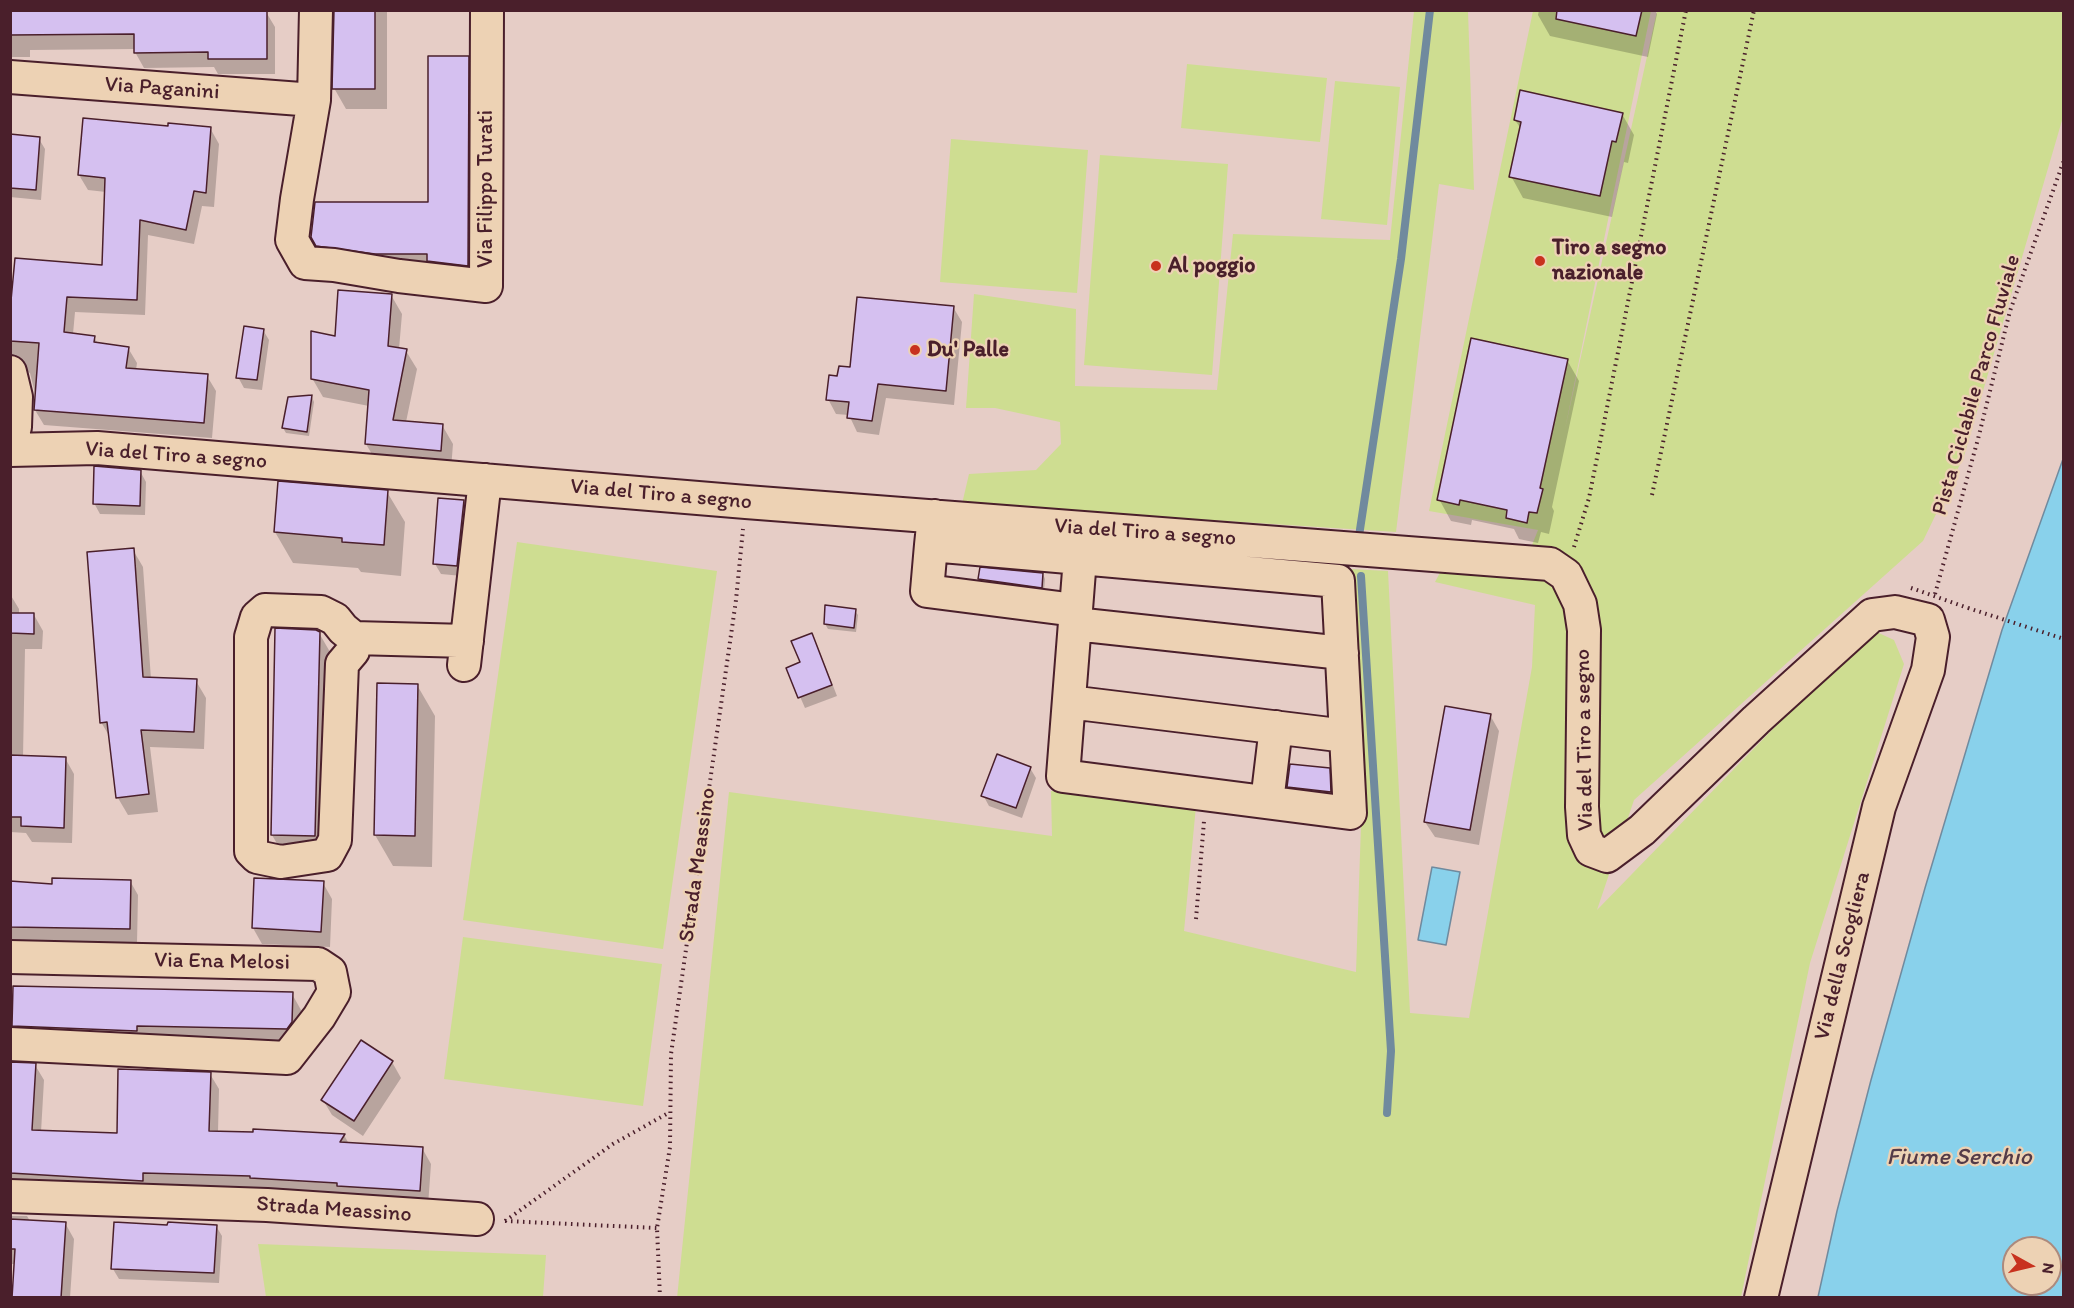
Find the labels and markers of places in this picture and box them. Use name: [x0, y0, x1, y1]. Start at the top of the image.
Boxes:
place label: Tiro a segno nazionale: [1552, 235, 1666, 286]
place label: Al poggio: [1168, 253, 1255, 279]
marker: Tiro a segno nazionale: [1533, 254, 1547, 268]
marker: Al poggio: [1149, 259, 1163, 273]
place label: Du' Palle: [927, 337, 1009, 363]
marker: Du' Palle: [908, 343, 922, 357]

